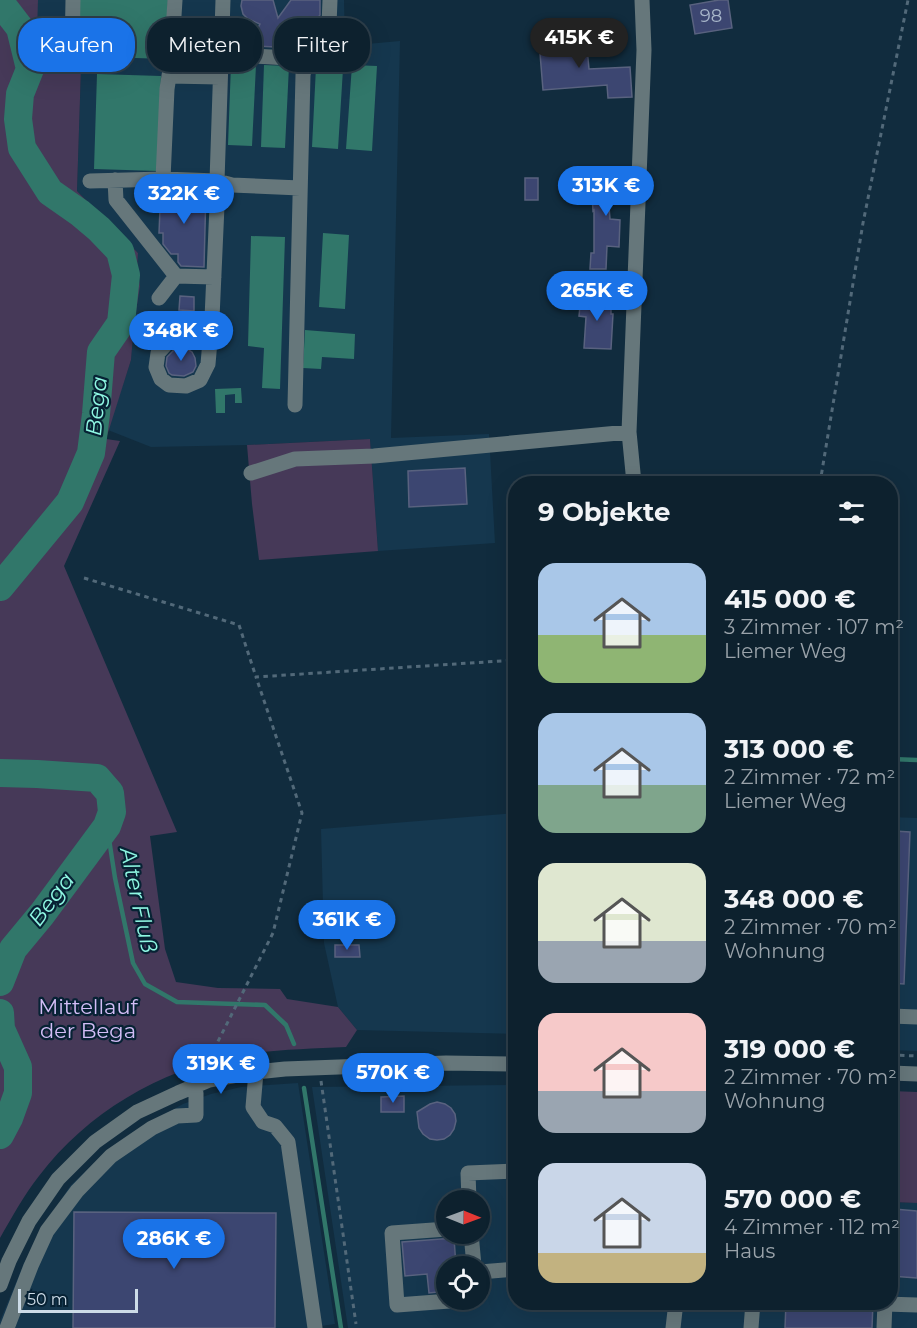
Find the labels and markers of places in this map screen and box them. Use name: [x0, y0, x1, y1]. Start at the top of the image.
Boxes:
pin: 415K €: [530, 18, 628, 69]
pin: 313K €: [557, 166, 655, 217]
pin: 322K €: [135, 174, 233, 225]
pin: 265K €: [548, 271, 646, 322]
pin: 348K €: [132, 311, 230, 362]
pin: 361K €: [298, 900, 396, 951]
pin: 319K €: [172, 1044, 270, 1095]
pin: 570K €: [344, 1053, 442, 1104]
pin: 286K €: [125, 1219, 223, 1270]

